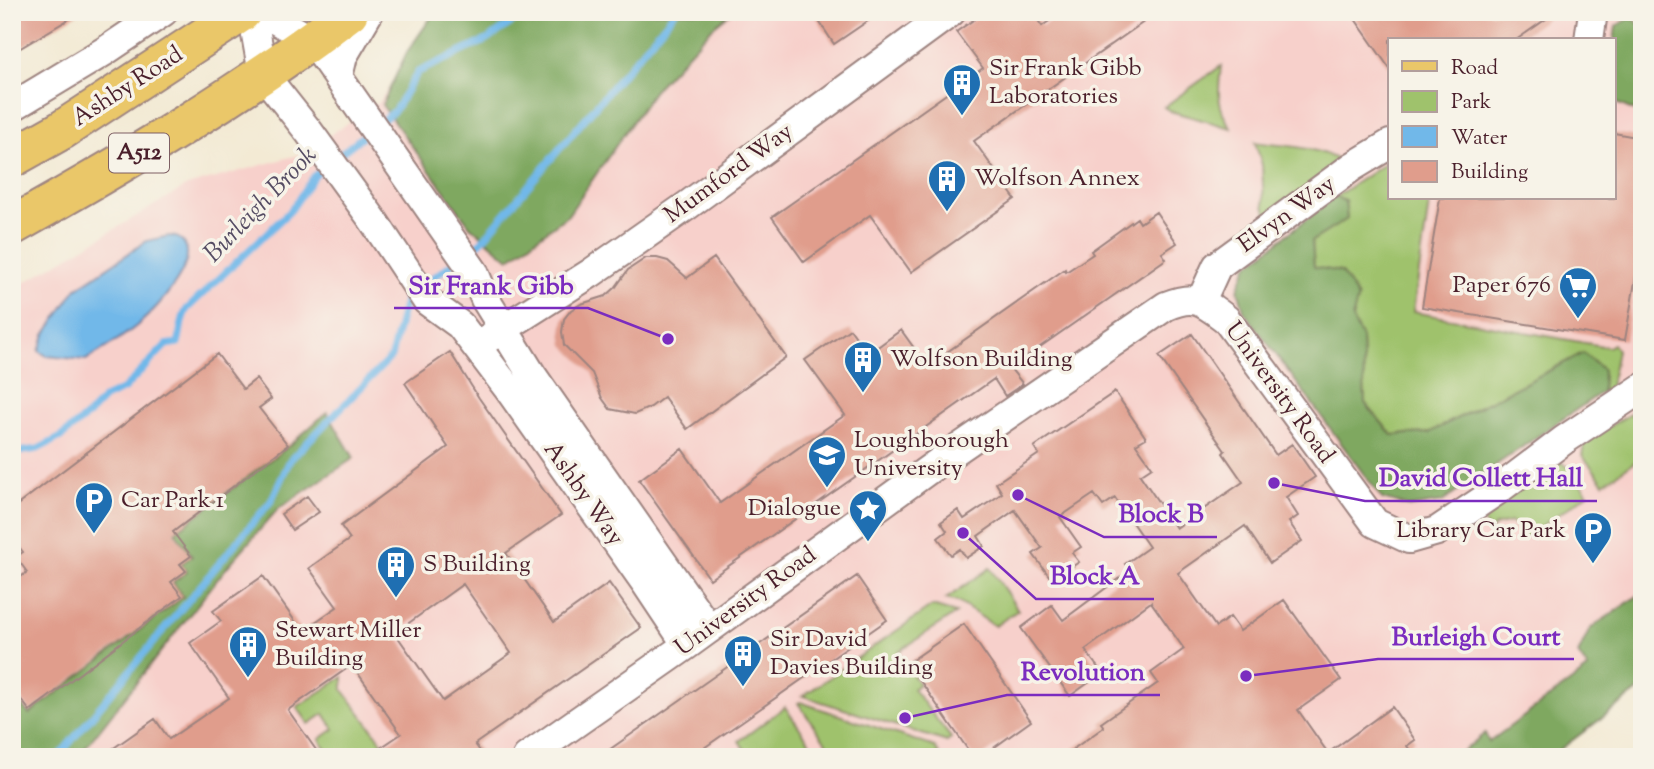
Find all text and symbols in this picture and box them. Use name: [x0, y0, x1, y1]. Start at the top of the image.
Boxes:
street label: Ashby Road: [66, 38, 191, 136]
legend: [1388, 38, 1616, 200]
place label: Sir Frank Gibb Laboratories: [989, 52, 1142, 114]
text: Road: [1451, 54, 1498, 84]
building icon: Sir Frank Gibb Laboratories: [941, 62, 983, 117]
text: Park: [1451, 88, 1492, 118]
street label: Mumford Way: [658, 116, 800, 232]
text: Water: [1451, 124, 1508, 154]
road number: A512: [109, 134, 169, 172]
water label: Burleigh Brook: [196, 138, 326, 271]
building icon: Wolfson Annex: [926, 158, 968, 213]
text: Building: [1451, 158, 1528, 188]
place label: Wolfson Annex: [974, 162, 1140, 196]
street label: Elvyn Way: [1231, 168, 1343, 262]
callout: Sir Frank Gibb: [394, 261, 588, 308]
supermarket icon: Paper 676: [1557, 265, 1599, 320]
text: Sir Frank Gibb: [408, 269, 574, 306]
place label: Paper 676: [1452, 269, 1551, 303]
street label: University Road: [1216, 315, 1342, 471]
building icon: Wolfson Building: [842, 339, 884, 394]
place label: Wolfson Building: [890, 343, 1073, 377]
place label: Loughborough University: [854, 424, 1009, 486]
school or university icon: Loughborough University: [806, 434, 848, 489]
street label: Ashby Way: [535, 435, 631, 553]
callout: David Collett Hall: [1365, 454, 1597, 501]
text: David Collett Hall: [1379, 461, 1584, 498]
parking icon: Car Park 1: [73, 480, 115, 535]
place label: Car Park 1: [121, 484, 224, 518]
place icon: Dialogue: [847, 488, 889, 543]
callout: Block B: [1104, 490, 1217, 537]
place label: Dialogue: [748, 492, 841, 526]
text: Block B: [1118, 497, 1204, 534]
parking icon: Library Car Park: [1572, 510, 1614, 565]
place label: Library Car Park: [1396, 514, 1566, 548]
street label: University Road: [668, 539, 824, 665]
building icon: S Building: [375, 544, 417, 599]
place label: S Building: [423, 548, 531, 582]
callout: Block A: [1036, 552, 1154, 599]
text: Block A: [1050, 559, 1141, 596]
callout: Burleigh Court: [1378, 612, 1574, 659]
place label: Stewart Miller Building: [275, 614, 422, 676]
text: Burleigh Court: [1392, 620, 1561, 657]
place label: Sir David Davies Building: [770, 623, 933, 685]
building icon: Stewart Miller Building: [227, 624, 269, 679]
building icon: Sir David Davies Building: [722, 633, 764, 688]
callout: Revolution: [1007, 648, 1160, 695]
text: Revolution: [1021, 655, 1146, 692]

